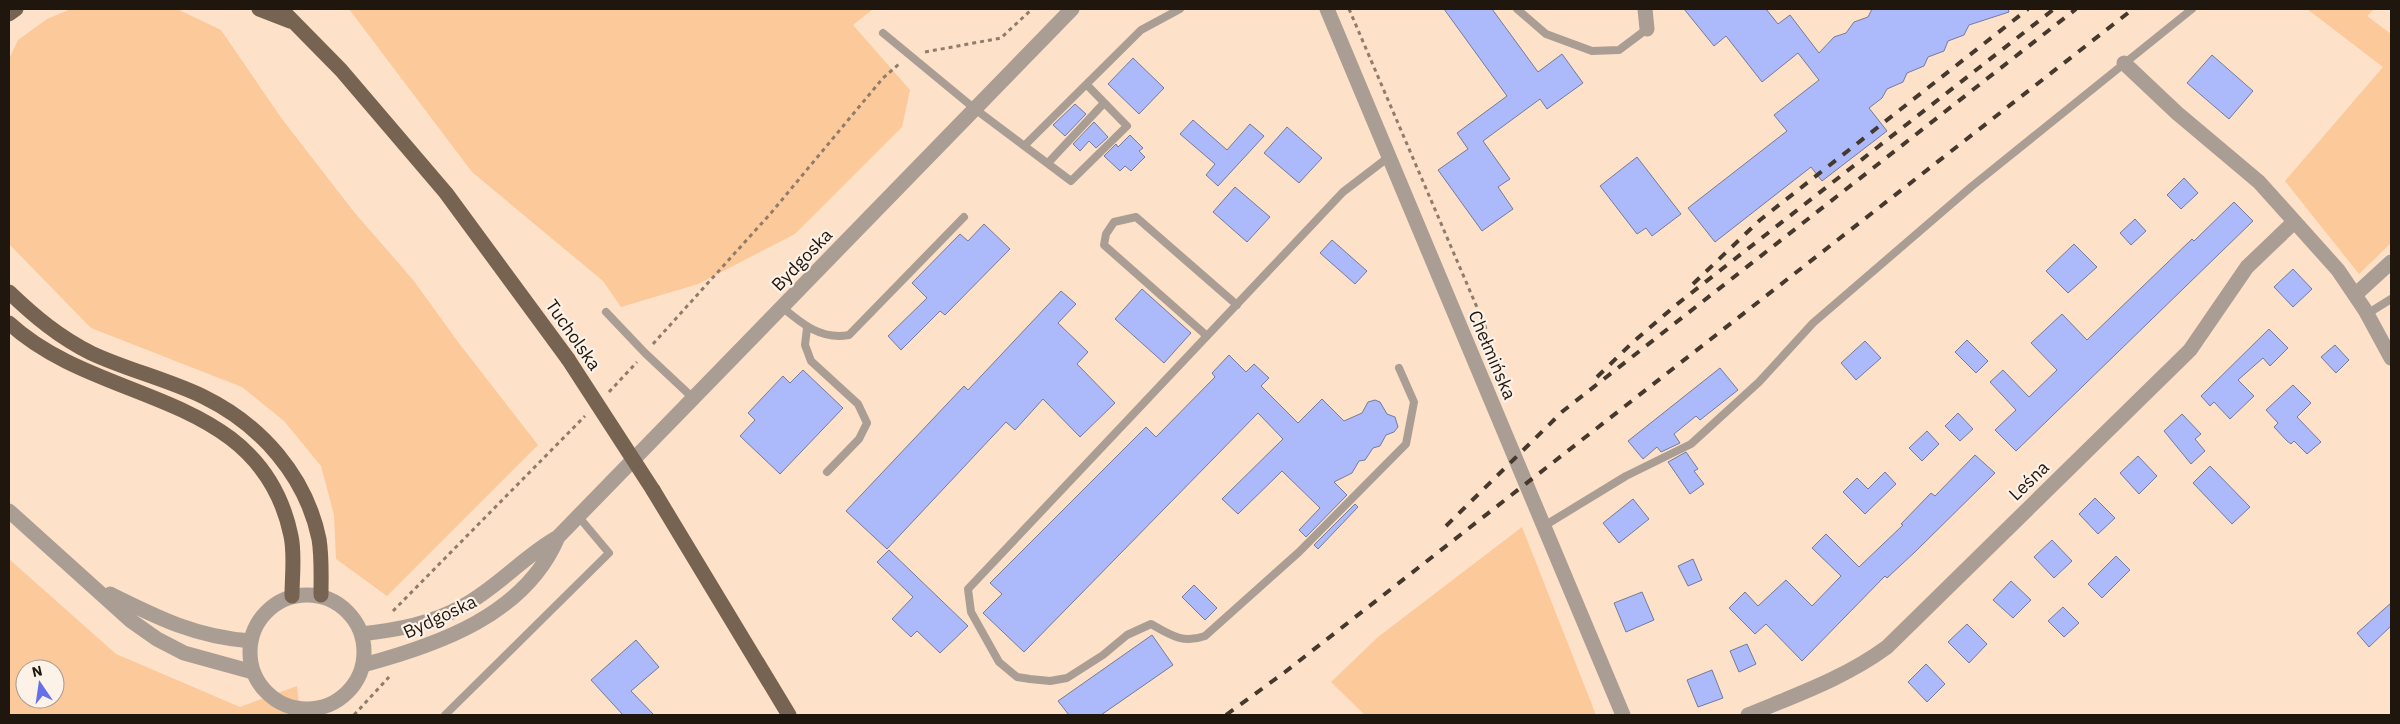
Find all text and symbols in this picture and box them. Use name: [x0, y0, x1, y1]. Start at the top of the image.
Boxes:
street label: Bydgoska: [766, 223, 837, 296]
street label: Tucholska: [541, 295, 606, 375]
street label: Chełmińska: [1463, 307, 1522, 403]
street label: Leśna: [2004, 456, 2054, 505]
street label: Bydgoska: [400, 589, 480, 643]
north arrow: [15, 659, 65, 709]
text: N: [30, 661, 44, 681]

